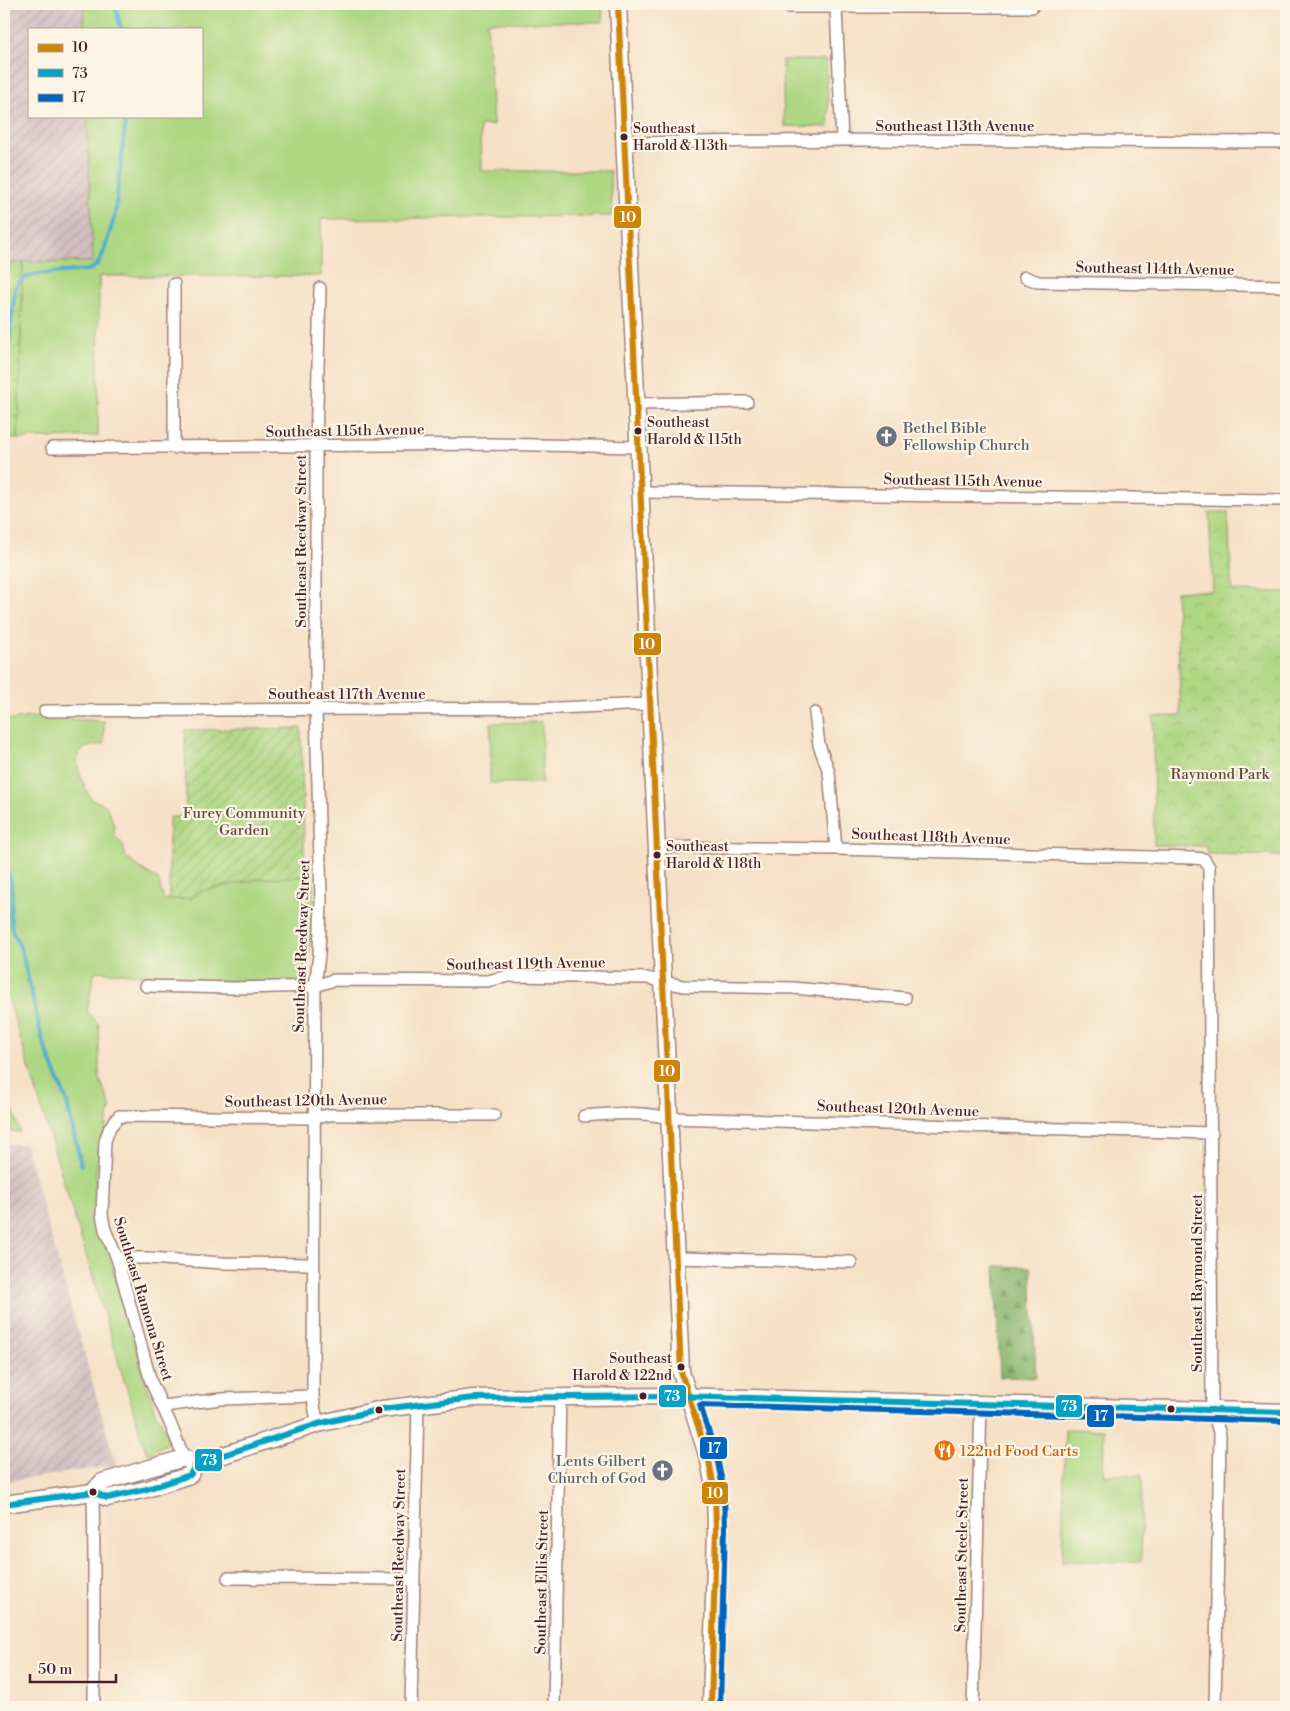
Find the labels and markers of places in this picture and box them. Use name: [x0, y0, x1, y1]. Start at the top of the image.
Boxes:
place label: Southeast Harold & 113th: [633, 120, 728, 155]
marker: Southeast Harold & 113th: [619, 132, 629, 142]
place label: Southeast Harold & 115th: [647, 414, 742, 449]
place label: Bethel Bible Fellowship Church: [902, 419, 1030, 455]
church icon: Bethel Bible Fellowship Church: [875, 425, 899, 449]
marker: Southeast Harold & 115th: [633, 426, 643, 436]
place label: Southeast Harold & 118th: [666, 838, 762, 873]
marker: Southeast Harold & 118th: [652, 850, 662, 860]
place label: Southeast Harold & 122nd: [572, 1350, 672, 1385]
marker: Southeast Harold & 122nd: [676, 1362, 686, 1372]
unlabelled marker: [638, 1391, 648, 1401]
unlabelled marker: [1166, 1404, 1176, 1414]
unlabelled marker: [374, 1405, 384, 1415]
restaurant icon: 122nd Food Carts: [932, 1439, 956, 1463]
place label: 122nd Food Carts: [960, 1442, 1078, 1461]
place label: Lents Gilbert Church of God: [548, 1452, 647, 1488]
church icon: Lents Gilbert Church of God: [650, 1458, 674, 1482]
unlabelled marker: [88, 1487, 98, 1497]

